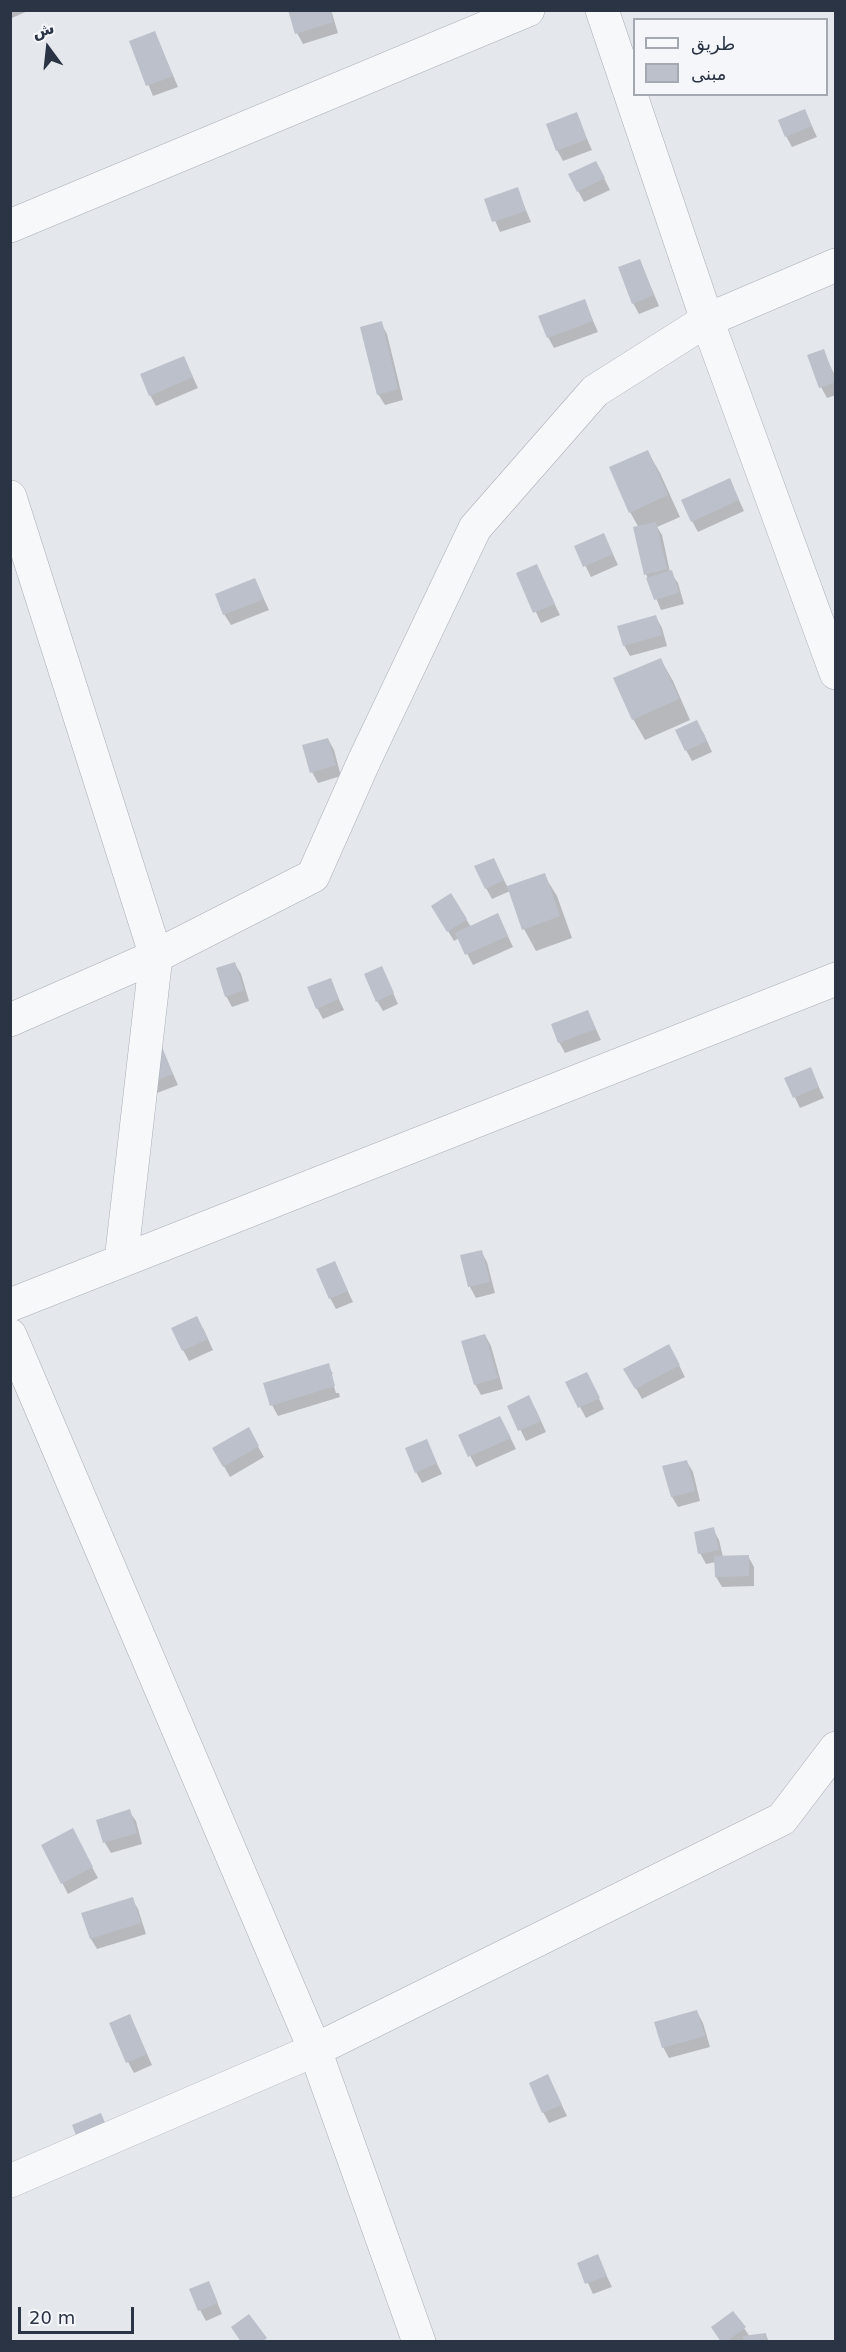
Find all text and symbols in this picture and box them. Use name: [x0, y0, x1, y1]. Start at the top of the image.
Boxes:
north arrow: [18, 18, 78, 78]
text: ش: [30, 18, 56, 42]
legend: [633, 18, 828, 96]
text: طريق: [691, 33, 735, 54]
text: مبنى: [691, 63, 727, 84]
scale bar: [21, 2295, 136, 2333]
text: 20 m: [29, 2307, 75, 2328]

